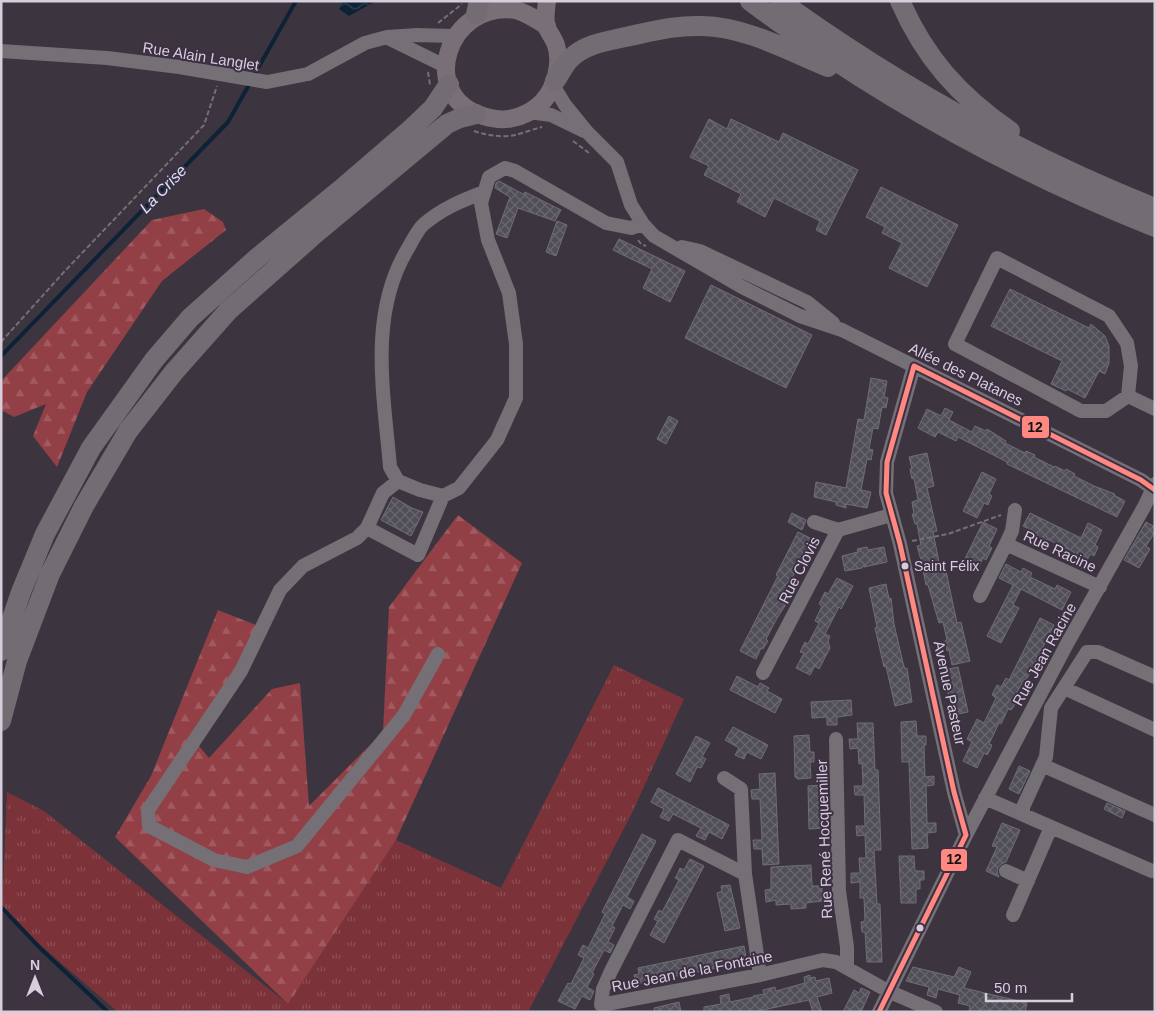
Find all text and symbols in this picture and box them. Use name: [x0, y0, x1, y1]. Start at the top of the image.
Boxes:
street label: Rue Alain Langlet: [142, 38, 261, 74]
water label: La Crise: [136, 162, 190, 216]
street label: Allée des Platanes: [906, 339, 1026, 409]
line badge: 12: [1021, 415, 1050, 439]
text: 12: [1027, 419, 1043, 435]
street label: Rue Racine: [1021, 527, 1099, 575]
street label: Rue Clovis: [775, 534, 823, 606]
place label: Saint Félix: [914, 558, 979, 574]
marker: Saint Félix: [900, 561, 910, 571]
street label: Rue Jean Racine: [1009, 600, 1079, 708]
street label: Avenue Pasteur: [931, 639, 969, 747]
street label: Rue René Hocquemiller: [813, 759, 835, 919]
line badge: 12: [940, 848, 968, 872]
text: 12: [946, 851, 962, 867]
unlabelled marker: [915, 923, 925, 933]
street label: Rue Jean de la Fontaine: [610, 947, 774, 995]
north arrow: [10, 953, 60, 1003]
text: N: [30, 957, 40, 973]
scale bar: [986, 970, 1072, 1002]
text: 50 m: [994, 979, 1027, 996]

